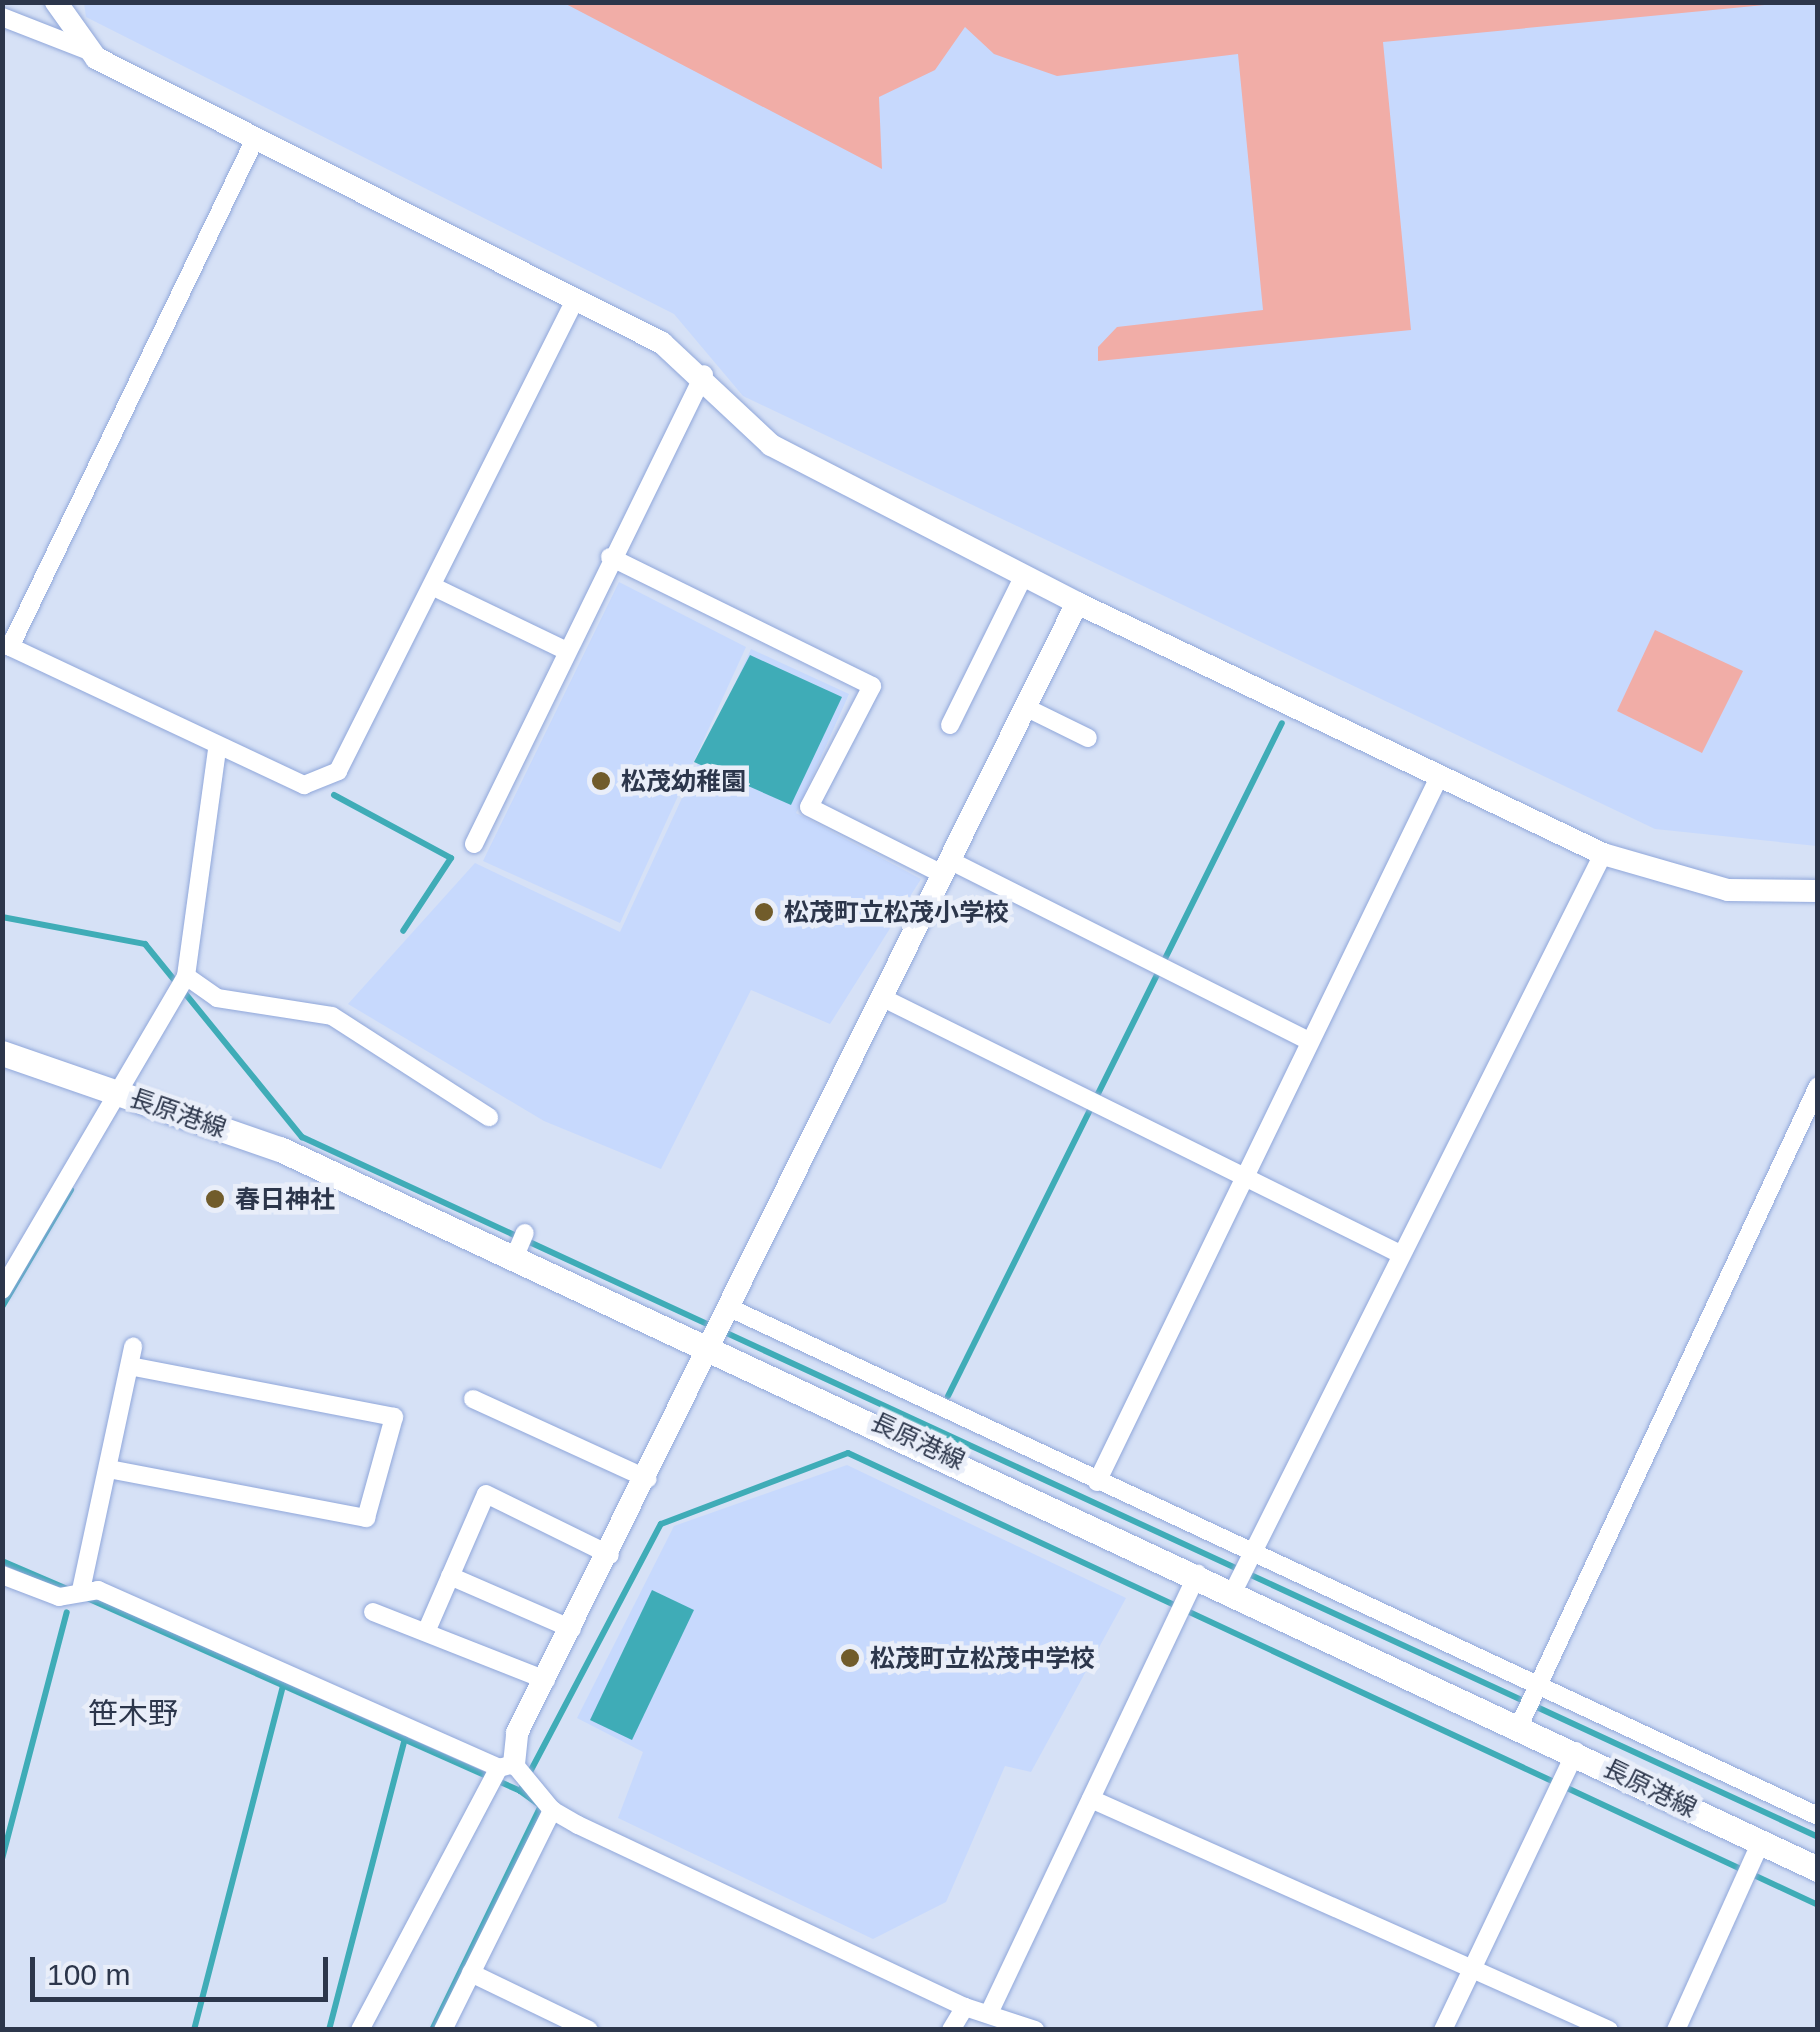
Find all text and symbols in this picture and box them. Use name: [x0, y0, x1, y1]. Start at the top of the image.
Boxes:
place label: 松茂幼稚園: [621, 766, 746, 796]
marker: 松茂幼稚園: [590, 770, 612, 792]
place label: 松茂町立松茂小学校: [784, 897, 1009, 927]
marker: 松茂町立松茂小学校: [753, 901, 775, 923]
street label: 長原港線: [126, 1083, 230, 1143]
place label: 春日神社: [235, 1184, 335, 1214]
marker: 春日神社: [204, 1188, 226, 1210]
street label: 長原港線: [866, 1406, 970, 1476]
place label: 松茂町立松茂中学校: [870, 1643, 1095, 1673]
marker: 松茂町立松茂中学校: [839, 1647, 861, 1669]
district label: 笹木野: [88, 1696, 178, 1732]
street label: 長原港線: [1598, 1753, 1702, 1823]
scale bar: [35, 1937, 332, 1999]
text: 100 m: [47, 1958, 130, 1991]

